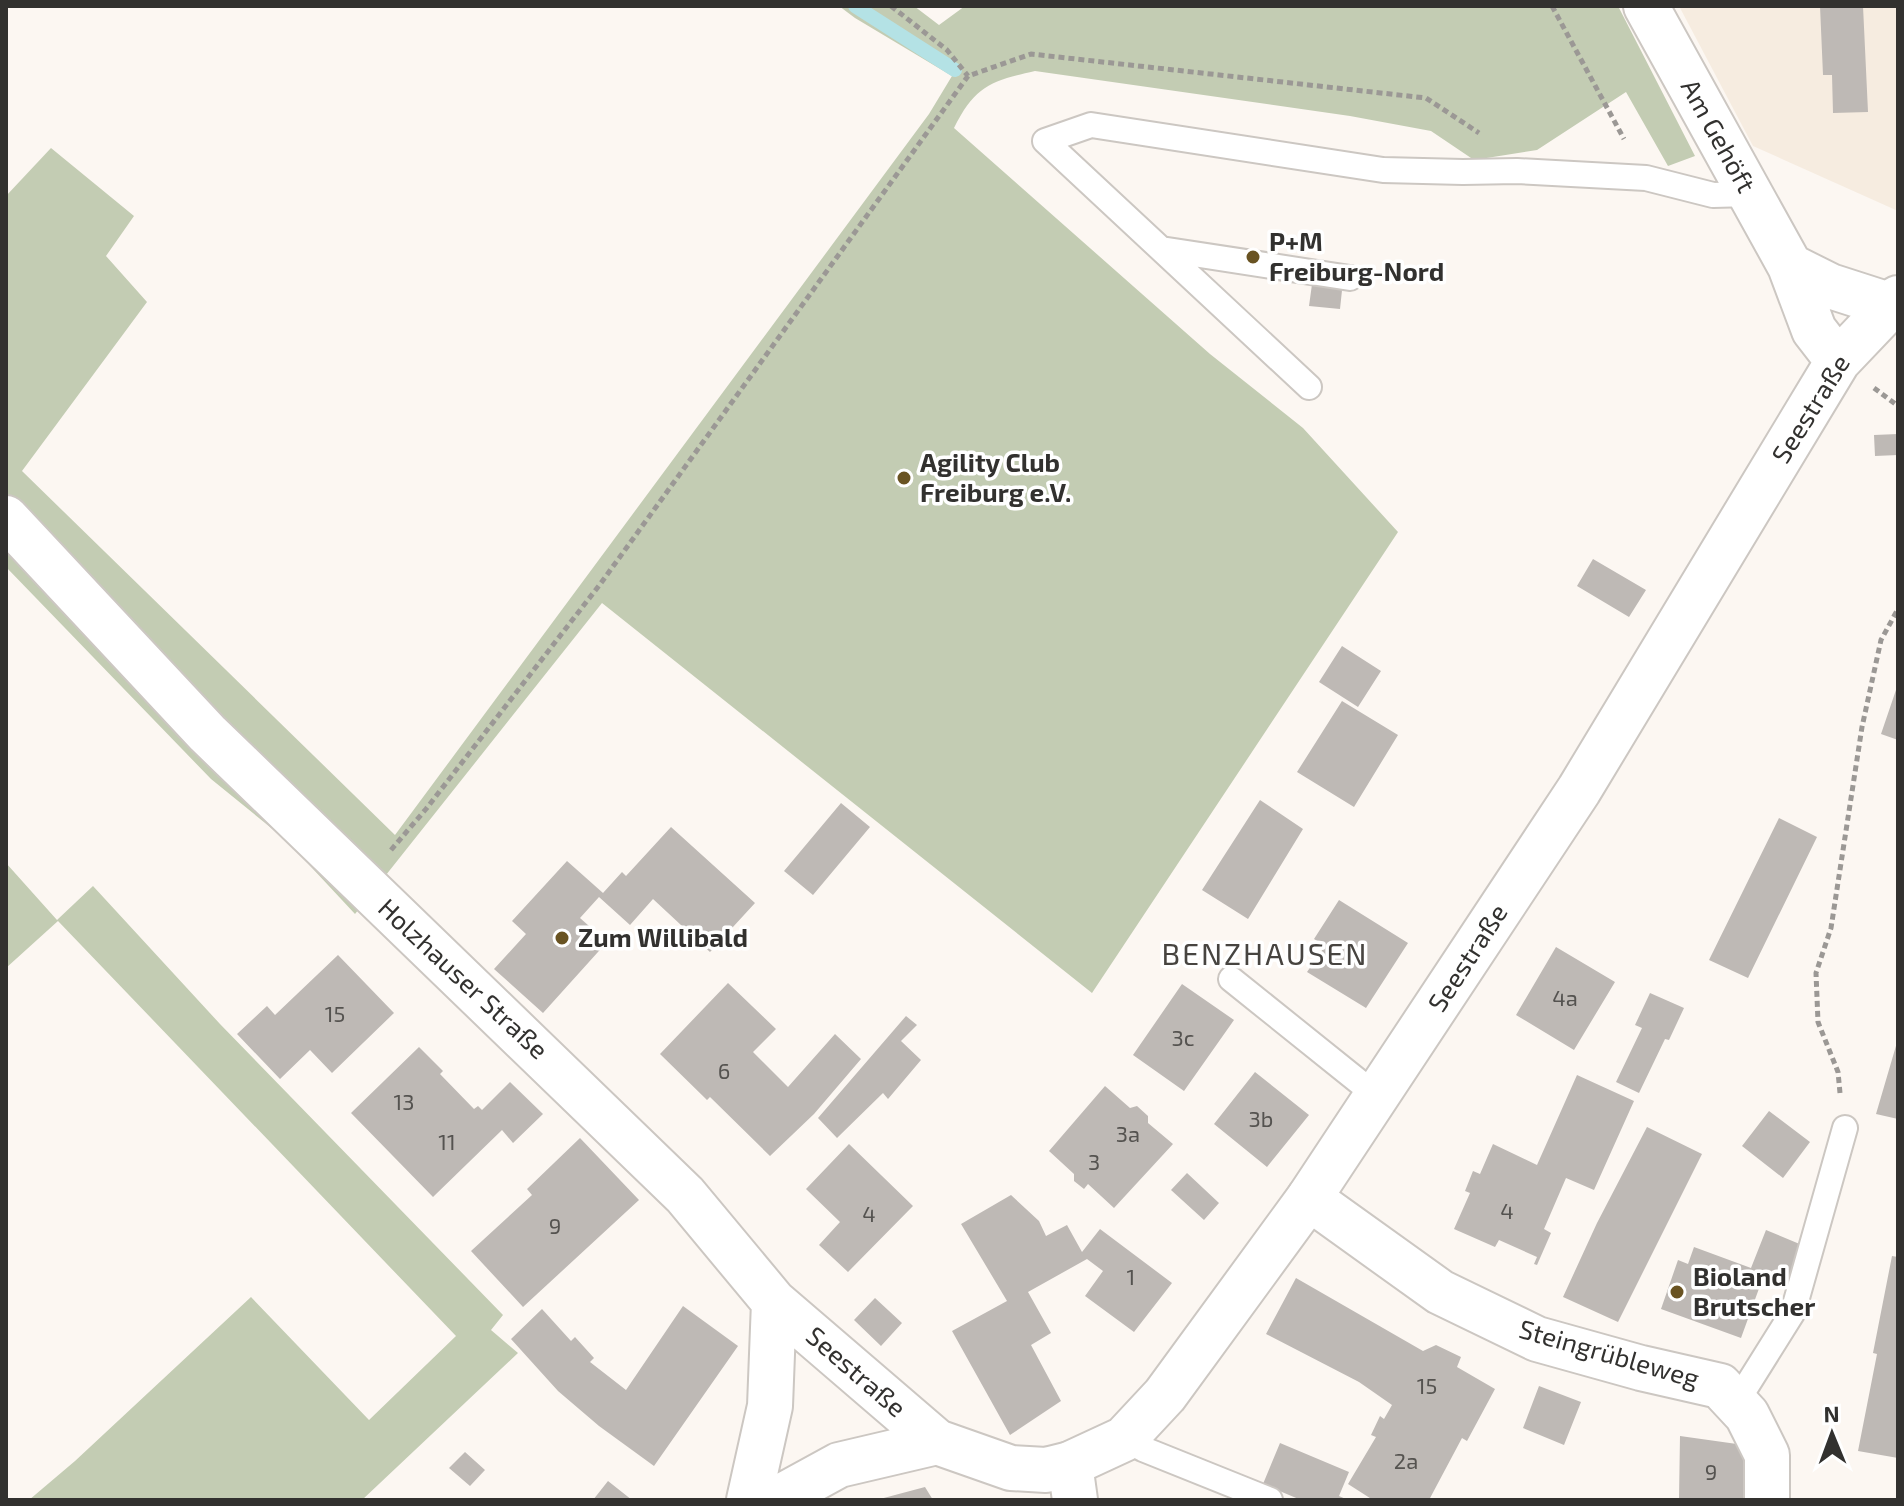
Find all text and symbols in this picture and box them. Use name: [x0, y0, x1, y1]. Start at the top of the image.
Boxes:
street label: Am Gehöft: [1676, 73, 1763, 197]
place label: P+M Freiburg-Nord: [1269, 225, 1444, 286]
marker: P+M Freiburg-Nord: [1244, 248, 1262, 266]
street label: Seestraße: [1764, 348, 1855, 468]
place label: Agility Club Freiburg e.V.: [920, 446, 1071, 507]
marker: Agility Club Freiburg e.V.: [895, 469, 913, 487]
street label: Holzhauser Straße: [373, 891, 555, 1065]
street label: Seestraße: [1421, 898, 1513, 1017]
place label: Zum Willibald: [578, 921, 748, 952]
marker: Zum Willibald: [553, 929, 571, 947]
district label: BENZHAUSEN: [1162, 935, 1368, 971]
house number: 4a: [1552, 984, 1578, 1010]
house number: 15: [325, 1000, 345, 1026]
house number: 3c: [1172, 1024, 1195, 1050]
house number: 6: [718, 1057, 730, 1083]
house number: 13: [394, 1088, 415, 1114]
house number: 3b: [1249, 1105, 1273, 1131]
house number: 3a: [1116, 1120, 1140, 1146]
house number: 11: [438, 1128, 456, 1154]
house number: 3: [1088, 1148, 1100, 1174]
house number: 4: [1500, 1197, 1514, 1223]
house number: 4: [862, 1200, 876, 1226]
house number: 9: [549, 1212, 561, 1238]
place label: Bioland Brutscher: [1693, 1260, 1815, 1321]
house number: 1: [1127, 1263, 1135, 1289]
marker: Bioland Brutscher: [1668, 1283, 1686, 1301]
street label: Steingrübleweg: [1516, 1312, 1703, 1393]
street label: Seestraße: [801, 1319, 913, 1423]
house number: 15: [1417, 1372, 1437, 1398]
north arrow: [1792, 1394, 1872, 1474]
text: N: [1823, 1400, 1840, 1426]
house number: 2a: [1394, 1447, 1418, 1473]
house number: 9: [1705, 1458, 1717, 1484]

